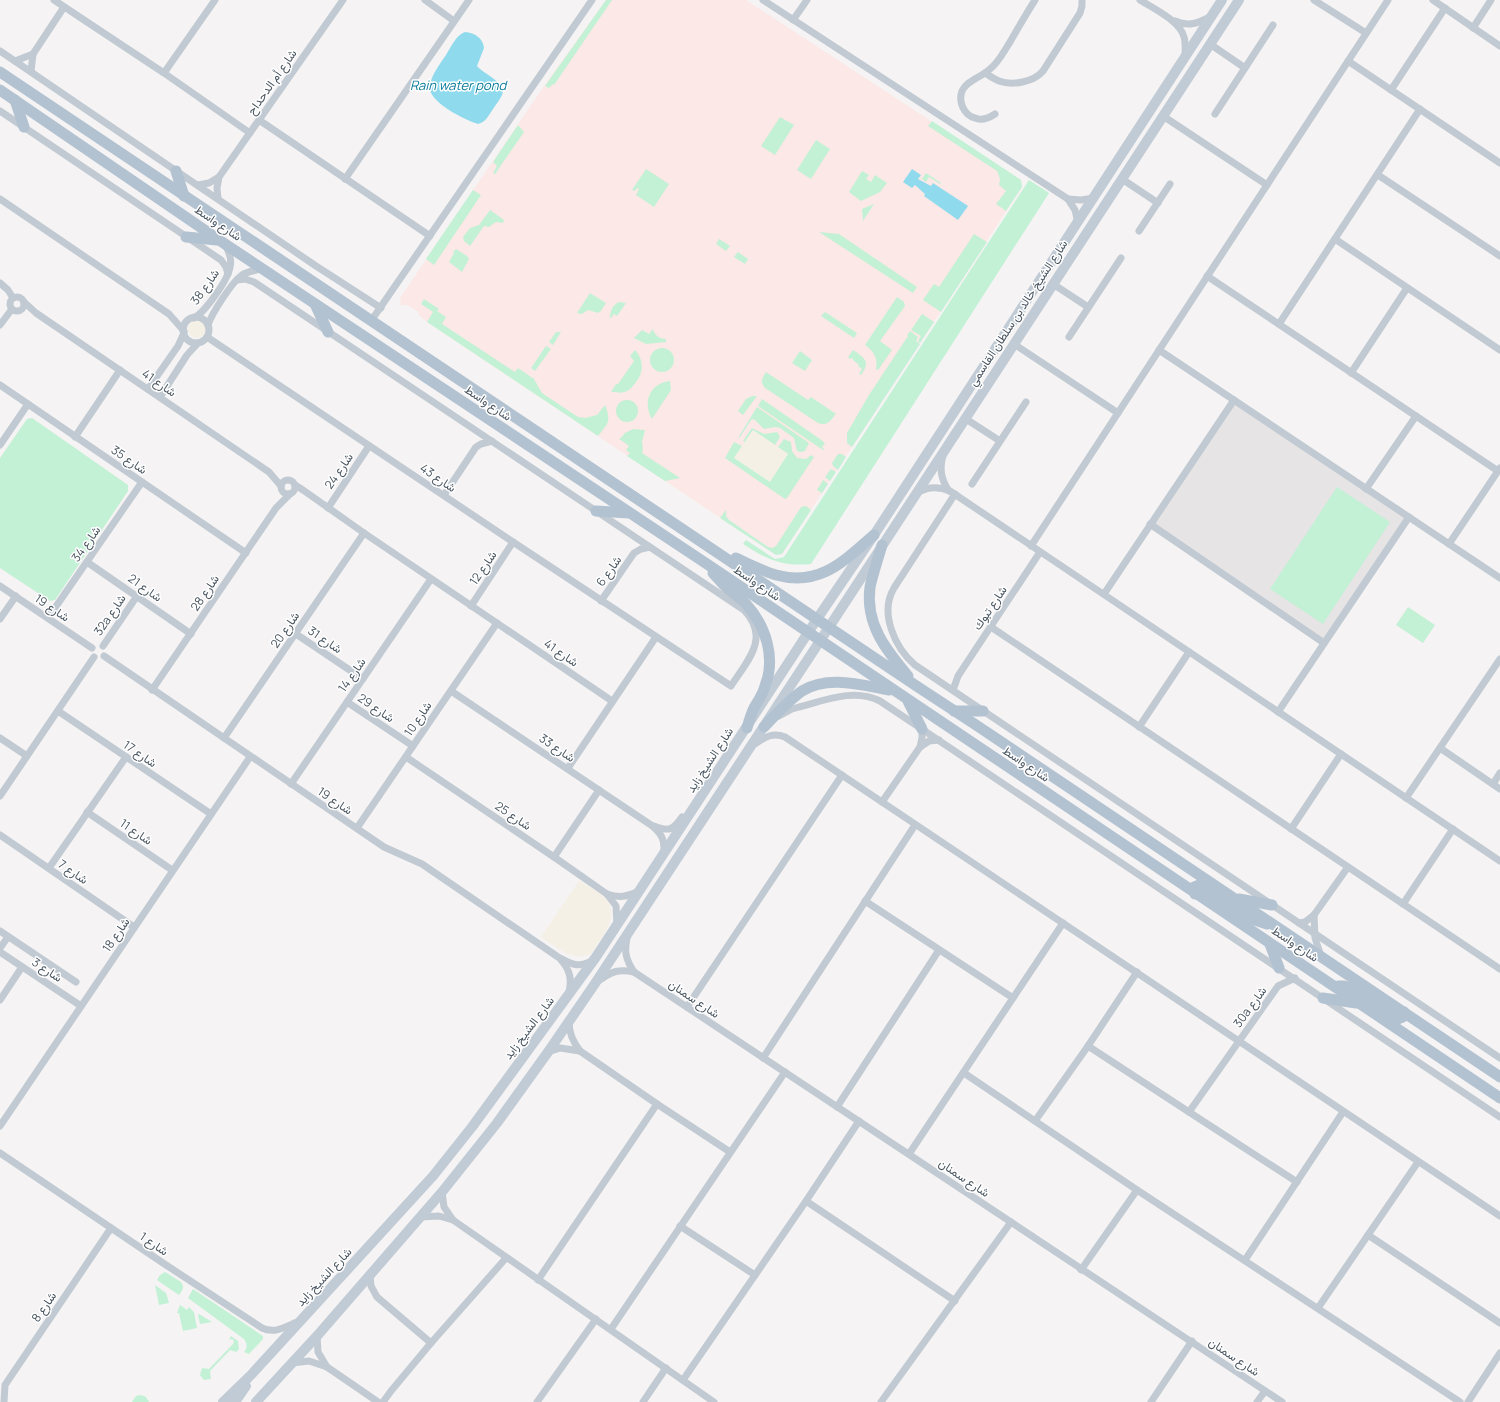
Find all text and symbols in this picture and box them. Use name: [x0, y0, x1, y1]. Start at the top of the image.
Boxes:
street label: شارع أم الدحداح: [243, 45, 301, 119]
water label: Rain water pond: [410, 76, 508, 94]
street label: شارع واسط: [191, 201, 245, 245]
street label: شارع الشيخ خالد بن سلطان القاسمي: [964, 236, 1073, 390]
street label: شارع 38: [186, 265, 224, 309]
street label: شارع 41: [138, 365, 180, 401]
street label: شارع واسط: [461, 381, 515, 425]
street label: شارع 35: [107, 441, 151, 479]
street label: شارع 24: [320, 449, 358, 493]
street label: شارع 43: [416, 459, 460, 497]
street label: شارع 34: [67, 522, 105, 566]
street label: شارع 12: [465, 547, 501, 589]
street label: شارع 6: [592, 552, 626, 590]
street label: شارع واسط: [730, 561, 784, 605]
street label: شارع 21: [124, 570, 166, 606]
street label: شارع 28: [186, 571, 224, 615]
street label: شارع تبوك: [968, 582, 1012, 634]
street label: شارع 19: [31, 590, 73, 626]
street label: 32a شارع: [89, 591, 131, 639]
street label: شارع 20: [266, 608, 304, 652]
street label: شارع 31: [304, 622, 346, 658]
street label: شارع 41: [540, 635, 582, 671]
street label: شارع 14: [334, 654, 370, 696]
street label: شارع 29: [354, 689, 398, 727]
street label: شارع 10: [400, 698, 436, 740]
street label: شارع الشيخ زايد: [682, 724, 738, 796]
street label: شارع 33: [535, 729, 579, 767]
street label: شارع 17: [120, 736, 160, 772]
street label: شارع واسط: [999, 742, 1053, 786]
street label: شارع 19: [314, 783, 356, 819]
street label: شارع 25: [491, 797, 535, 835]
street label: شارع 11: [116, 814, 156, 850]
street label: شارع 7: [54, 855, 92, 889]
street label: شارع 18: [98, 914, 134, 956]
street label: شارع واسط: [1268, 922, 1322, 966]
street label: شارع 3: [28, 953, 66, 987]
street label: شارع سمنان: [665, 975, 723, 1023]
street label: 30a شارع: [1229, 983, 1271, 1031]
street label: شارع الشيخ زايد: [499, 993, 559, 1063]
street label: شارع سمنان: [935, 1154, 993, 1202]
street label: شارع 1: [136, 1228, 172, 1260]
street label: شارع الشيخ زايد: [292, 1244, 356, 1310]
street label: شارع 8: [27, 1288, 61, 1326]
street label: شارع سمنان: [1205, 1333, 1263, 1381]

